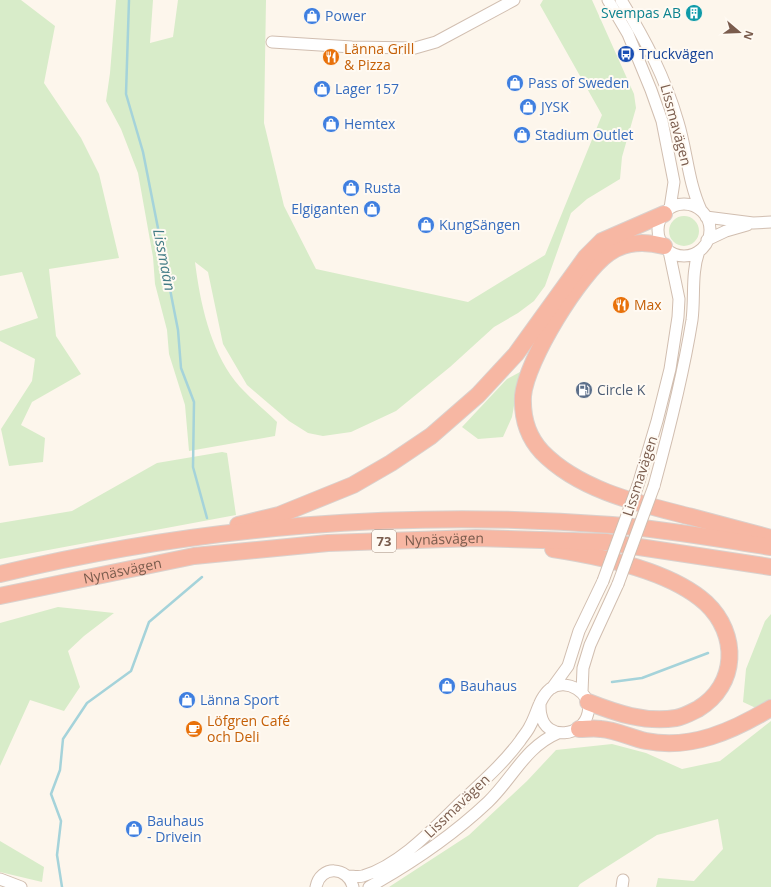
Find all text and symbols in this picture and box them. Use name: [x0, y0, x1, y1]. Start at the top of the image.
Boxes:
place label: Svempas AB: [601, 3, 681, 22]
building icon: Svempas AB: [684, 3, 704, 23]
shop icon: Power: [302, 6, 322, 26]
place label: Power: [325, 6, 367, 25]
north arrow: [719, 12, 759, 52]
text: N: [740, 29, 757, 42]
place label: Länna Grill & Pizza: [344, 39, 414, 74]
bus stop icon: Truckvägen: [616, 44, 636, 64]
place label: Truckvägen: [639, 44, 714, 63]
restaurant icon: Länna Grill & Pizza: [321, 47, 341, 67]
shop icon: Pass of Sweden: [505, 73, 525, 93]
place label: Pass of Sweden: [528, 73, 629, 92]
shop icon: Lager 157: [312, 79, 332, 99]
place label: Lager 157: [335, 79, 399, 98]
street label: Lissmavägen: [656, 82, 696, 168]
shop icon: JYSK: [518, 97, 538, 117]
place label: JYSK: [539, 97, 569, 116]
shop icon: Hemtex: [321, 114, 341, 134]
place label: Hemtex: [344, 114, 396, 133]
shop icon: Stadium Outlet: [512, 125, 532, 145]
place label: Stadium Outlet: [535, 125, 634, 144]
shop icon: Rusta: [341, 178, 361, 198]
place label: Rusta: [364, 178, 401, 197]
place label: Elgiganten: [291, 199, 359, 218]
shop icon: Elgiganten: [362, 199, 382, 219]
shop icon: KungSängen: [416, 215, 436, 235]
place label: KungSängen: [439, 215, 520, 234]
water label: Lissmaån: [149, 227, 181, 292]
restaurant icon: Max: [611, 295, 631, 315]
place label: Max: [634, 295, 662, 314]
fuel station icon: Circle K: [574, 380, 594, 400]
place label: Circle K: [597, 380, 646, 399]
street label: Lissmavägen: [618, 433, 661, 519]
street label: Nynäsvägen: [404, 528, 484, 549]
road number: 73: [372, 530, 396, 552]
street label: Nynäsvägen: [81, 553, 163, 588]
shop icon: Bauhaus: [437, 676, 457, 696]
place label: Bauhaus: [460, 676, 517, 695]
shop icon: Länna Sport: [177, 690, 197, 710]
place label: Länna Sport: [200, 690, 279, 709]
place label: Löfgren Café och Deli: [207, 711, 290, 746]
cafe icon: Löfgren Café och Deli: [184, 719, 204, 739]
street label: Lissmavägen: [420, 770, 493, 842]
place label: Bauhaus - Drivein: [147, 811, 204, 846]
shop icon: Bauhaus - Drivein: [124, 819, 144, 839]

